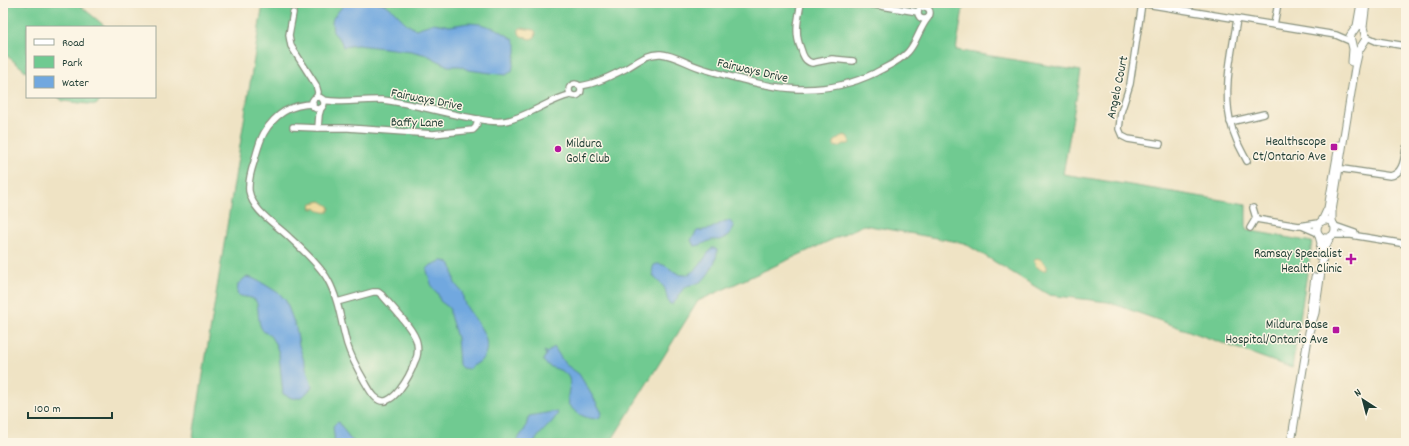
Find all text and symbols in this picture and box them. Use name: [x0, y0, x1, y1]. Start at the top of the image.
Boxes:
legend: [26, 26, 156, 98]
text: Road: [62, 35, 84, 52]
street label: Fairways Drive: [715, 54, 790, 89]
street label: Angelo Court: [1103, 54, 1134, 121]
text: Park: [62, 55, 83, 72]
text: Water: [62, 75, 89, 92]
street label: Fairways Drive: [389, 84, 464, 117]
street label: Baffy Lane: [391, 114, 444, 133]
place label: Healthscope Ct/Ontario Ave: [1253, 133, 1326, 167]
place label: Mildura Golf Club: [566, 135, 610, 169]
marker: Healthscope Ct/Ontario Ave: [1329, 142, 1339, 152]
marker: Mildura Golf Club: [553, 144, 563, 154]
place label: Ramsay Specialist Health Clinic: [1254, 245, 1342, 279]
marker: Ramsay Specialist Health Clinic: [1345, 253, 1357, 265]
place label: Mildura Base Hospital/Ontario Ave: [1225, 316, 1328, 350]
marker: Mildura Base Hospital/Ontario Ave: [1331, 325, 1341, 335]
north arrow: [1343, 380, 1383, 420]
text: N: [1351, 385, 1366, 402]
scale bar: [28, 394, 112, 420]
text: 100 m: [34, 401, 61, 418]

